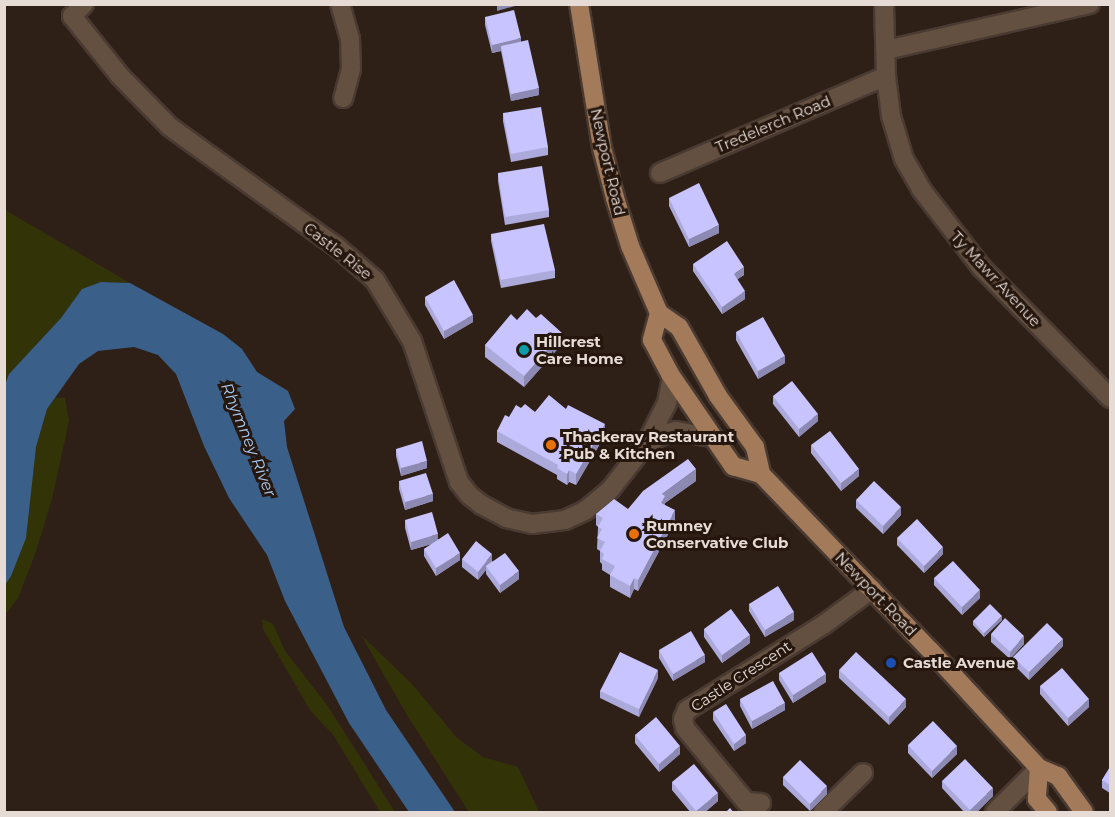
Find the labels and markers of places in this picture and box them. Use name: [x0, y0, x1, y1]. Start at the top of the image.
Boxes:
place label: Hillcrest Care Home: [536, 332, 623, 367]
marker: Hillcrest Care Home: [517, 343, 531, 357]
place label: Thackeray Restaurant Pub & Kitchen: [563, 427, 734, 462]
marker: Thackeray Restaurant Pub & Kitchen: [544, 438, 558, 452]
place label: Rumney Conservative Club: [646, 516, 788, 551]
marker: Rumney Conservative Club: [627, 527, 641, 541]
place label: Castle Avenue: [903, 654, 1015, 672]
marker: Castle Avenue: [884, 656, 898, 670]

